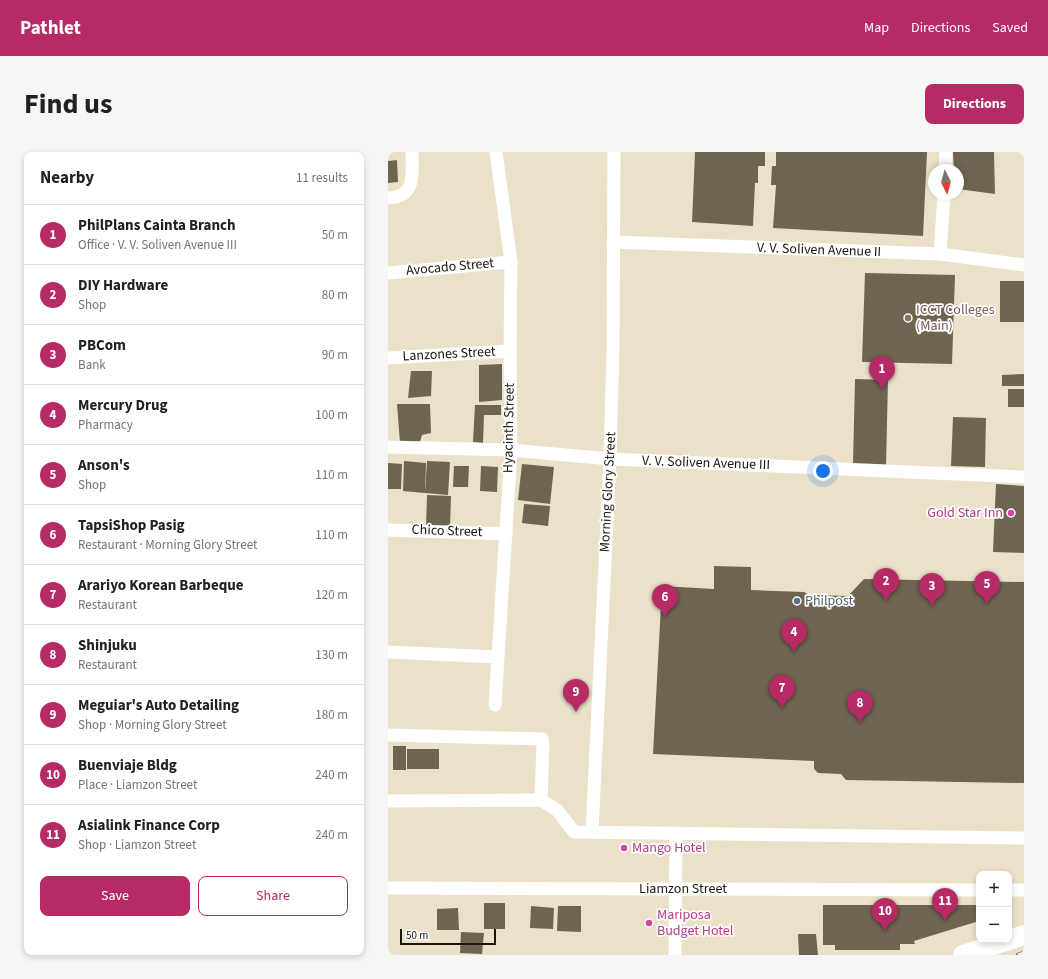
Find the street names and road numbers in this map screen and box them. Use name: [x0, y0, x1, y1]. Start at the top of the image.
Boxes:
street label: V. V. Soliven Avenue II: [756, 238, 882, 262]
street label: Avocado Street: [405, 253, 495, 281]
street label: Lanzones Street: [402, 342, 496, 366]
street label: Hyacinth Street: [498, 382, 520, 473]
street label: Morning Glory Street: [595, 431, 621, 553]
street label: V. V. Soliven Avenue III: [642, 451, 770, 475]
street label: Chico Street: [411, 520, 483, 542]
street label: Liamzon Street: [639, 879, 727, 899]

